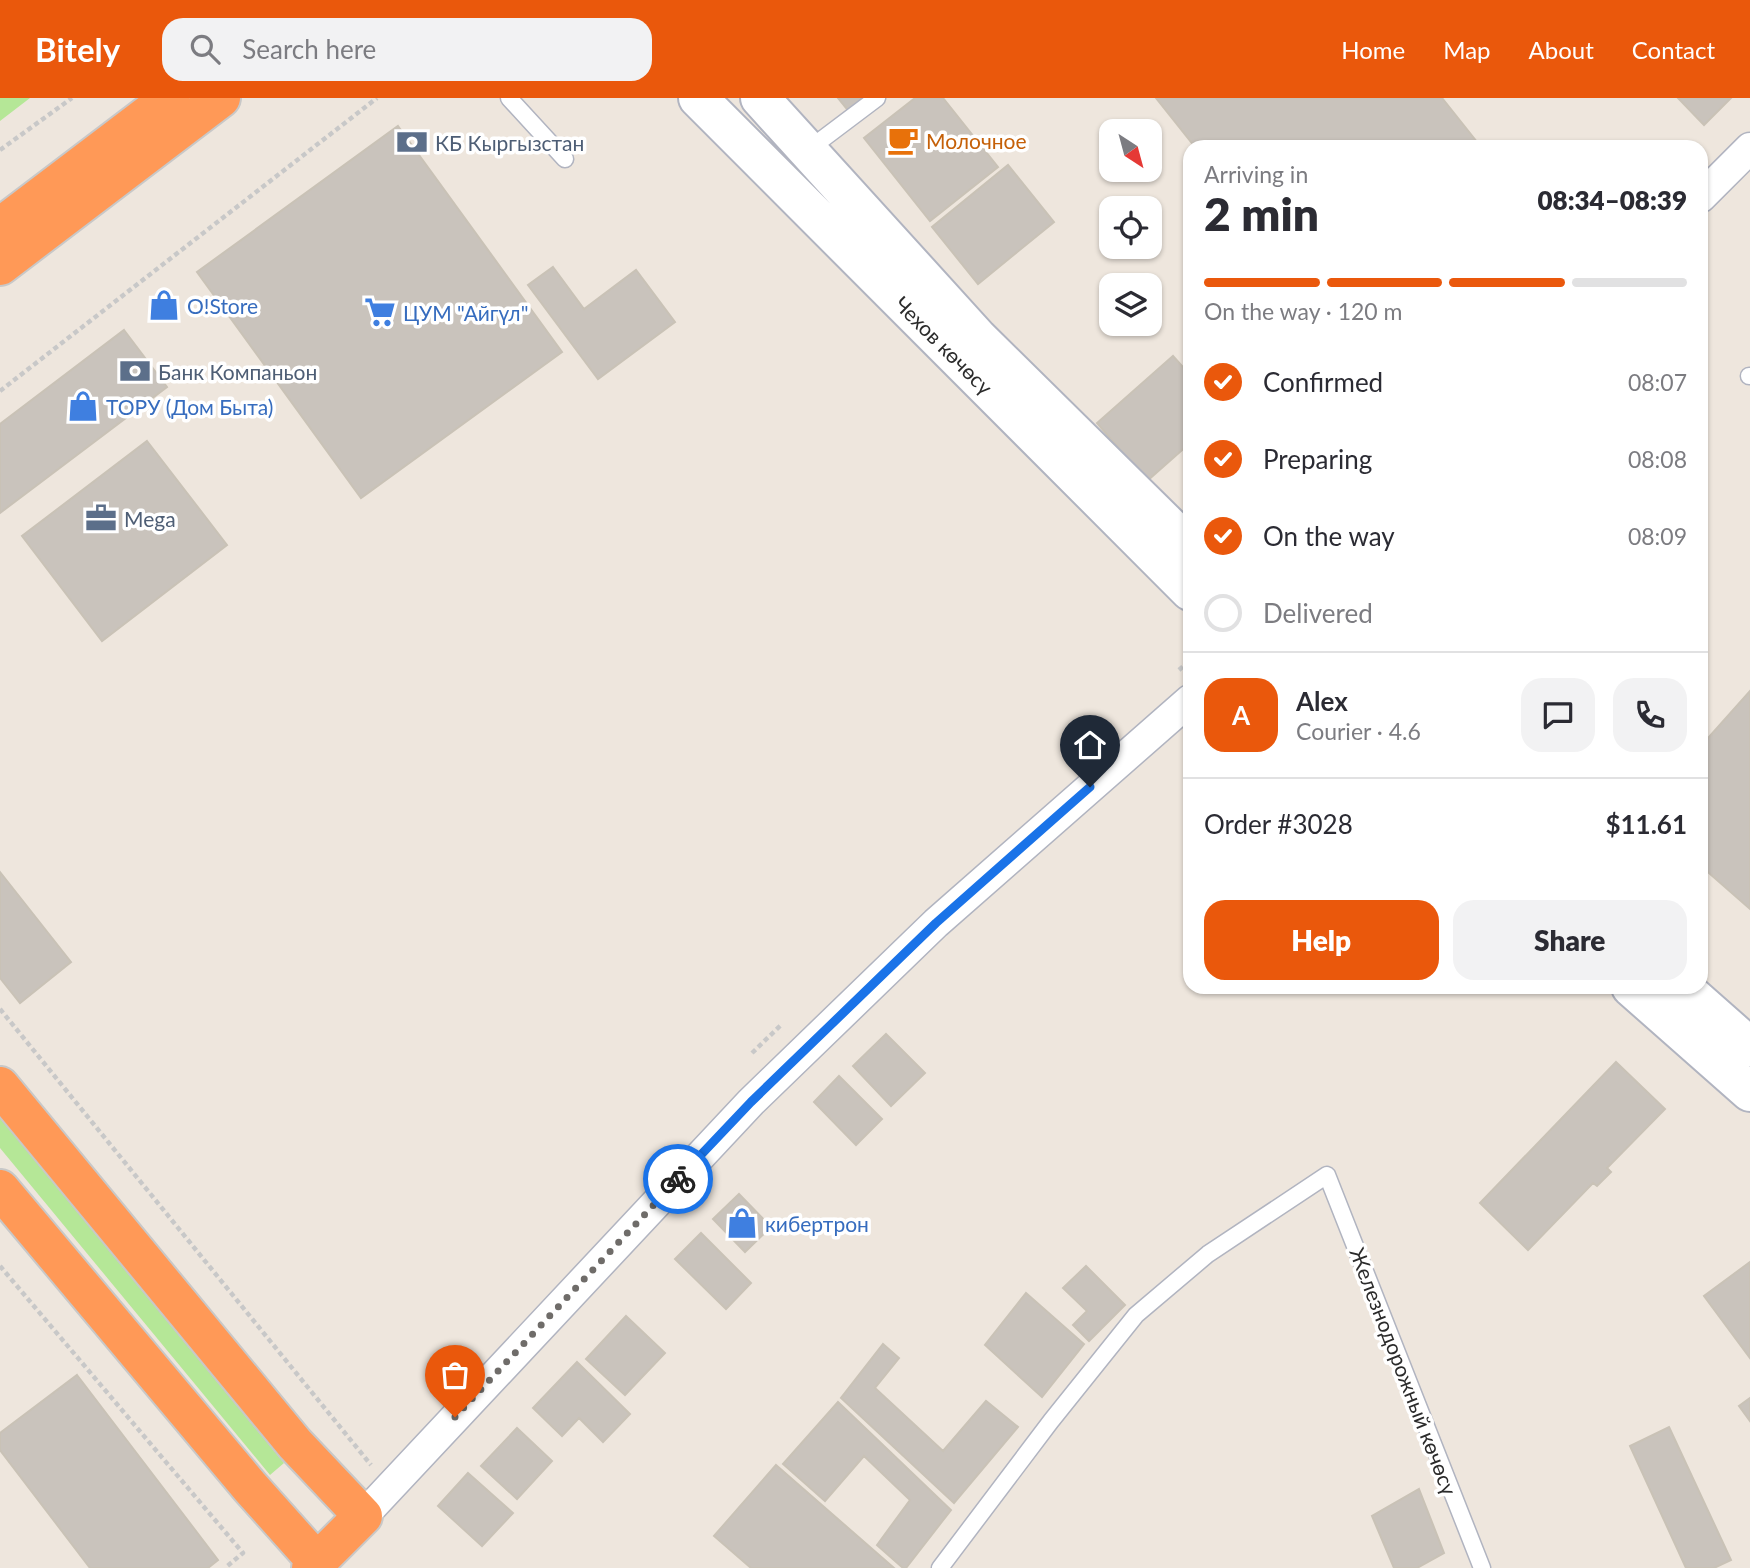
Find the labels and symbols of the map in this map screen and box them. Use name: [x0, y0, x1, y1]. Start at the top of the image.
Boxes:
north arrow: [1099, 119, 1162, 182]
cafe icon: Молочное: [886, 123, 920, 157]
bank icon: КБ Кыргызстан: [395, 125, 429, 159]
place label: Молочное: [926, 128, 1027, 153]
place label: КБ Кыргызстан: [435, 130, 584, 155]
shop icon: O!Store: [147, 288, 181, 322]
street label: Чехов көчөсү: [890, 291, 998, 399]
place label: O!Store: [187, 293, 258, 318]
supermarket icon: ЦУМ "Айгүл": [363, 295, 397, 329]
place label: ЦУМ "Айгүл": [403, 300, 528, 325]
bank icon: Банк Компаньон: [118, 354, 152, 388]
place label: Банк Компаньон: [158, 359, 317, 384]
shop icon: ТОРУ (Дом Быта): [66, 389, 100, 423]
place label: ТОРУ (Дом Быта): [106, 394, 273, 419]
office icon: Mega: [84, 501, 118, 535]
place label: Mega: [124, 506, 176, 531]
pin: [1060, 715, 1120, 787]
courier: [643, 1144, 713, 1214]
shop icon: кибертрон: [725, 1206, 759, 1240]
place label: кибертрон: [765, 1211, 869, 1236]
street label: Железнодорожный көчөсү: [1345, 1244, 1463, 1498]
pin: [425, 1345, 485, 1417]

